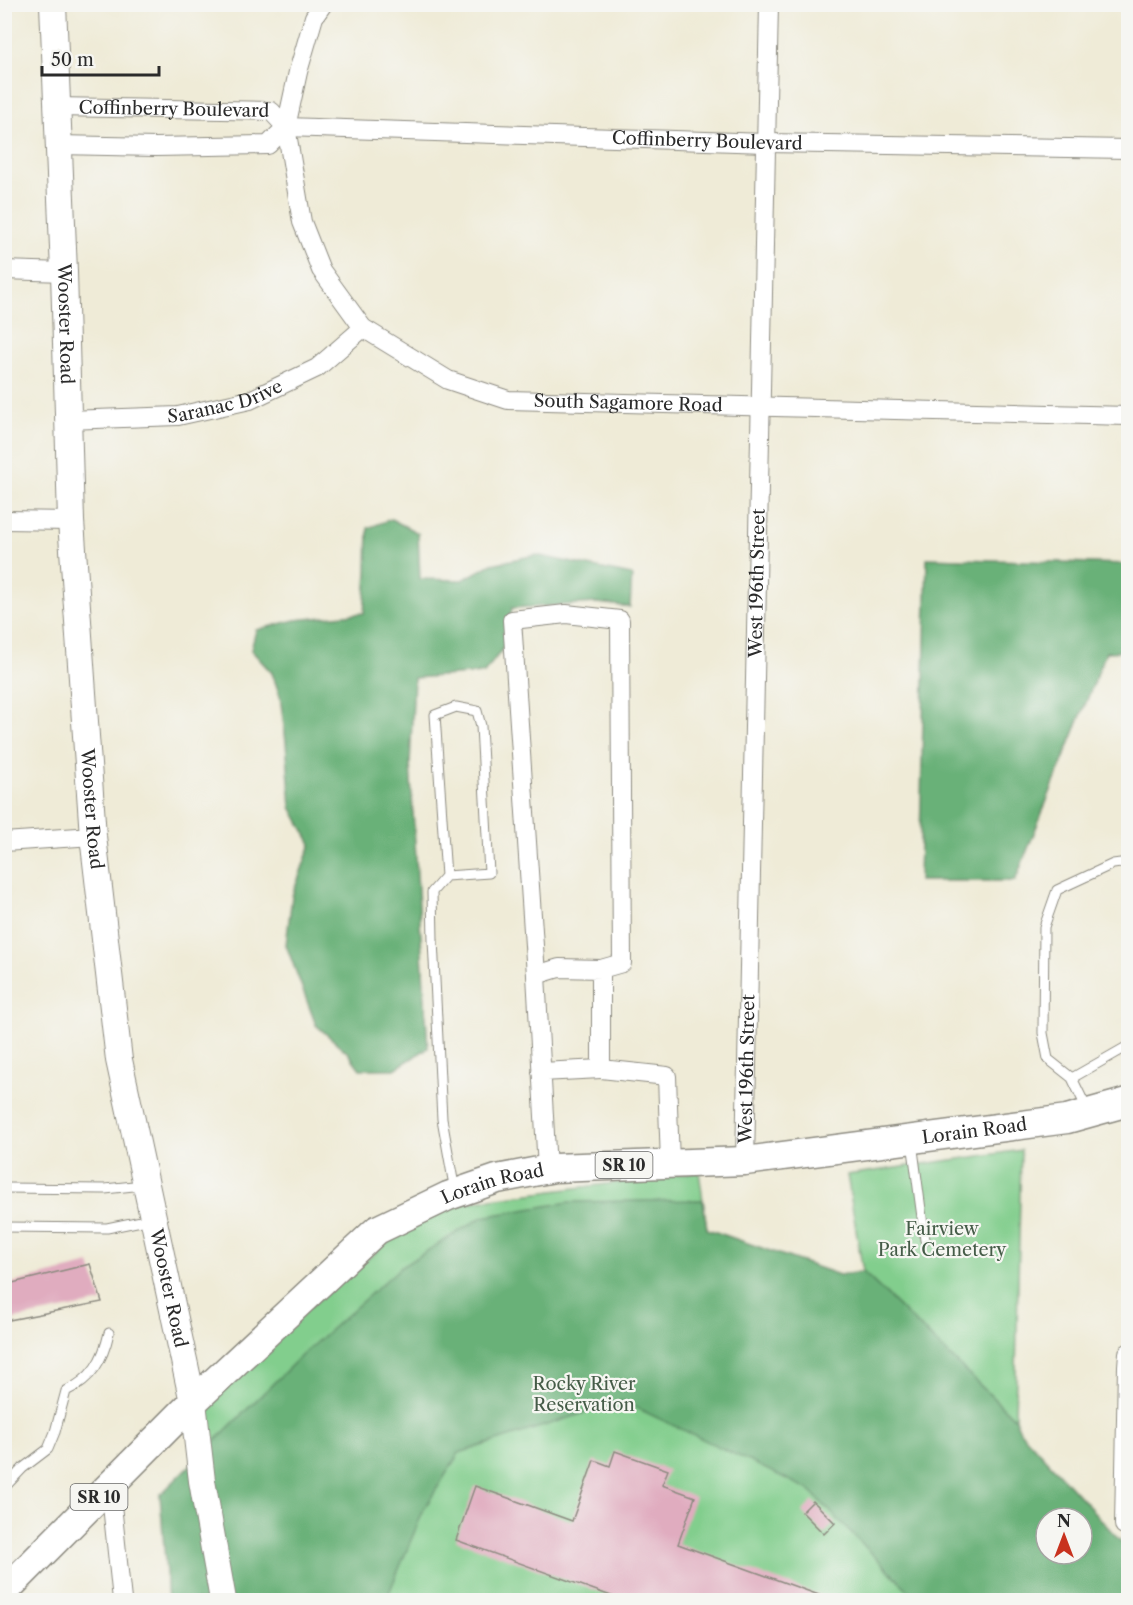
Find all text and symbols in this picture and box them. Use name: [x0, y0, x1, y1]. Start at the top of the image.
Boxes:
scale bar: [42, 39, 159, 77]
text: 50 m: [51, 49, 94, 71]
street label: Coffinberry Boulevard: [78, 96, 270, 122]
street label: Coffinberry Boulevard: [612, 127, 803, 155]
street label: Wooster Road: [53, 262, 78, 385]
street label: Saranac Drive: [167, 375, 286, 427]
street label: South Sagamore Road: [533, 390, 723, 417]
street label: West 196th Street: [744, 508, 770, 659]
street label: Wooster Road: [76, 747, 108, 871]
street label: West 196th Street: [734, 993, 759, 1145]
street label: Lorain Road: [920, 1113, 1028, 1149]
road number: SR 10: [596, 1152, 652, 1178]
street label: Lorain Road: [437, 1159, 546, 1209]
park label: Fairview Park Cemetery: [878, 1218, 1007, 1261]
street label: Wooster Road: [145, 1226, 192, 1350]
park label: Rocky River Reservation: [532, 1373, 636, 1416]
road number: SR 10: [70, 1484, 128, 1510]
north arrow: [1034, 1506, 1094, 1566]
text: N: [1057, 1511, 1071, 1531]

